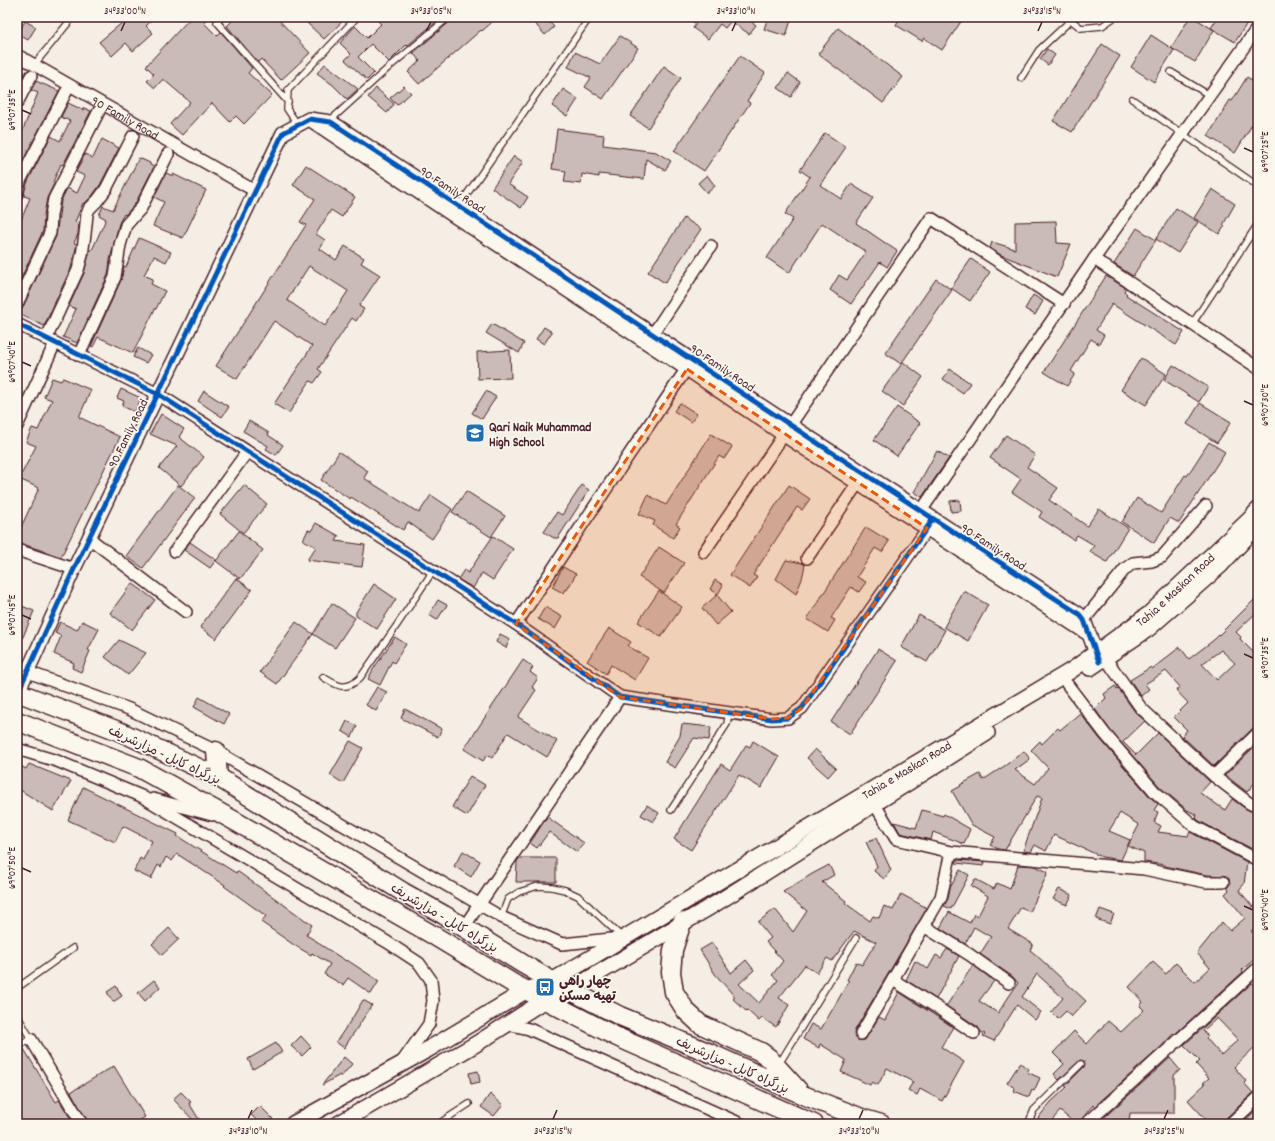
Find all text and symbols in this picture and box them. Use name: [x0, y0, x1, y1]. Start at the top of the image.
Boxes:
text: 34°33'00"N: [104, 5, 146, 19]
text: 34°33'05"N: [410, 5, 452, 19]
text: 34°33'10"N: [717, 5, 755, 19]
text: 34°33'15"N: [1023, 5, 1061, 19]
text: 69°07'35"E: [6, 89, 20, 131]
street label: 90 Family Road: [87, 92, 162, 146]
text: 69°07'25"E: [1259, 131, 1273, 173]
street label: 90 Family Road: [415, 163, 488, 219]
street label: 90 Family Road: [685, 340, 758, 398]
text: 69°07'40"E: [6, 341, 20, 383]
text: 69°07'30"E: [1259, 384, 1273, 426]
street label: 90 Family Road: [104, 396, 154, 472]
place label: Qari Naik Muhammad High School: [489, 419, 591, 453]
school or university icon: Qari Naik Muhammad High School: [464, 422, 486, 444]
street label: 90 Family Road: [956, 520, 1029, 576]
street label: Tahia e Maskan Road: [1133, 550, 1220, 633]
text: 69°07'45"E: [6, 594, 20, 635]
text: 69°07'35"E: [1259, 637, 1273, 679]
street label: بزرگراه کابل - مزارشریف: [105, 722, 223, 791]
street label: Tahia e Maskan Road: [859, 737, 956, 806]
text: 69°07'50"E: [6, 846, 20, 889]
street label: بزرگراه کابل - مزارشریف: [387, 880, 501, 959]
text: 69°07'40"E: [1259, 889, 1273, 931]
place label: چهار راهی تهیه مسکن: [559, 973, 617, 1007]
bus stop icon: چهار راهی تهیه مسکن: [534, 976, 556, 998]
street label: بزرگراه کابل - مزارشریف: [672, 1033, 792, 1100]
text: 34°33'10"N: [229, 1125, 267, 1139]
text: 34°33'15"N: [534, 1125, 572, 1139]
text: 34°33'20"N: [839, 1125, 880, 1139]
text: 34°33'25"N: [1144, 1125, 1184, 1139]

